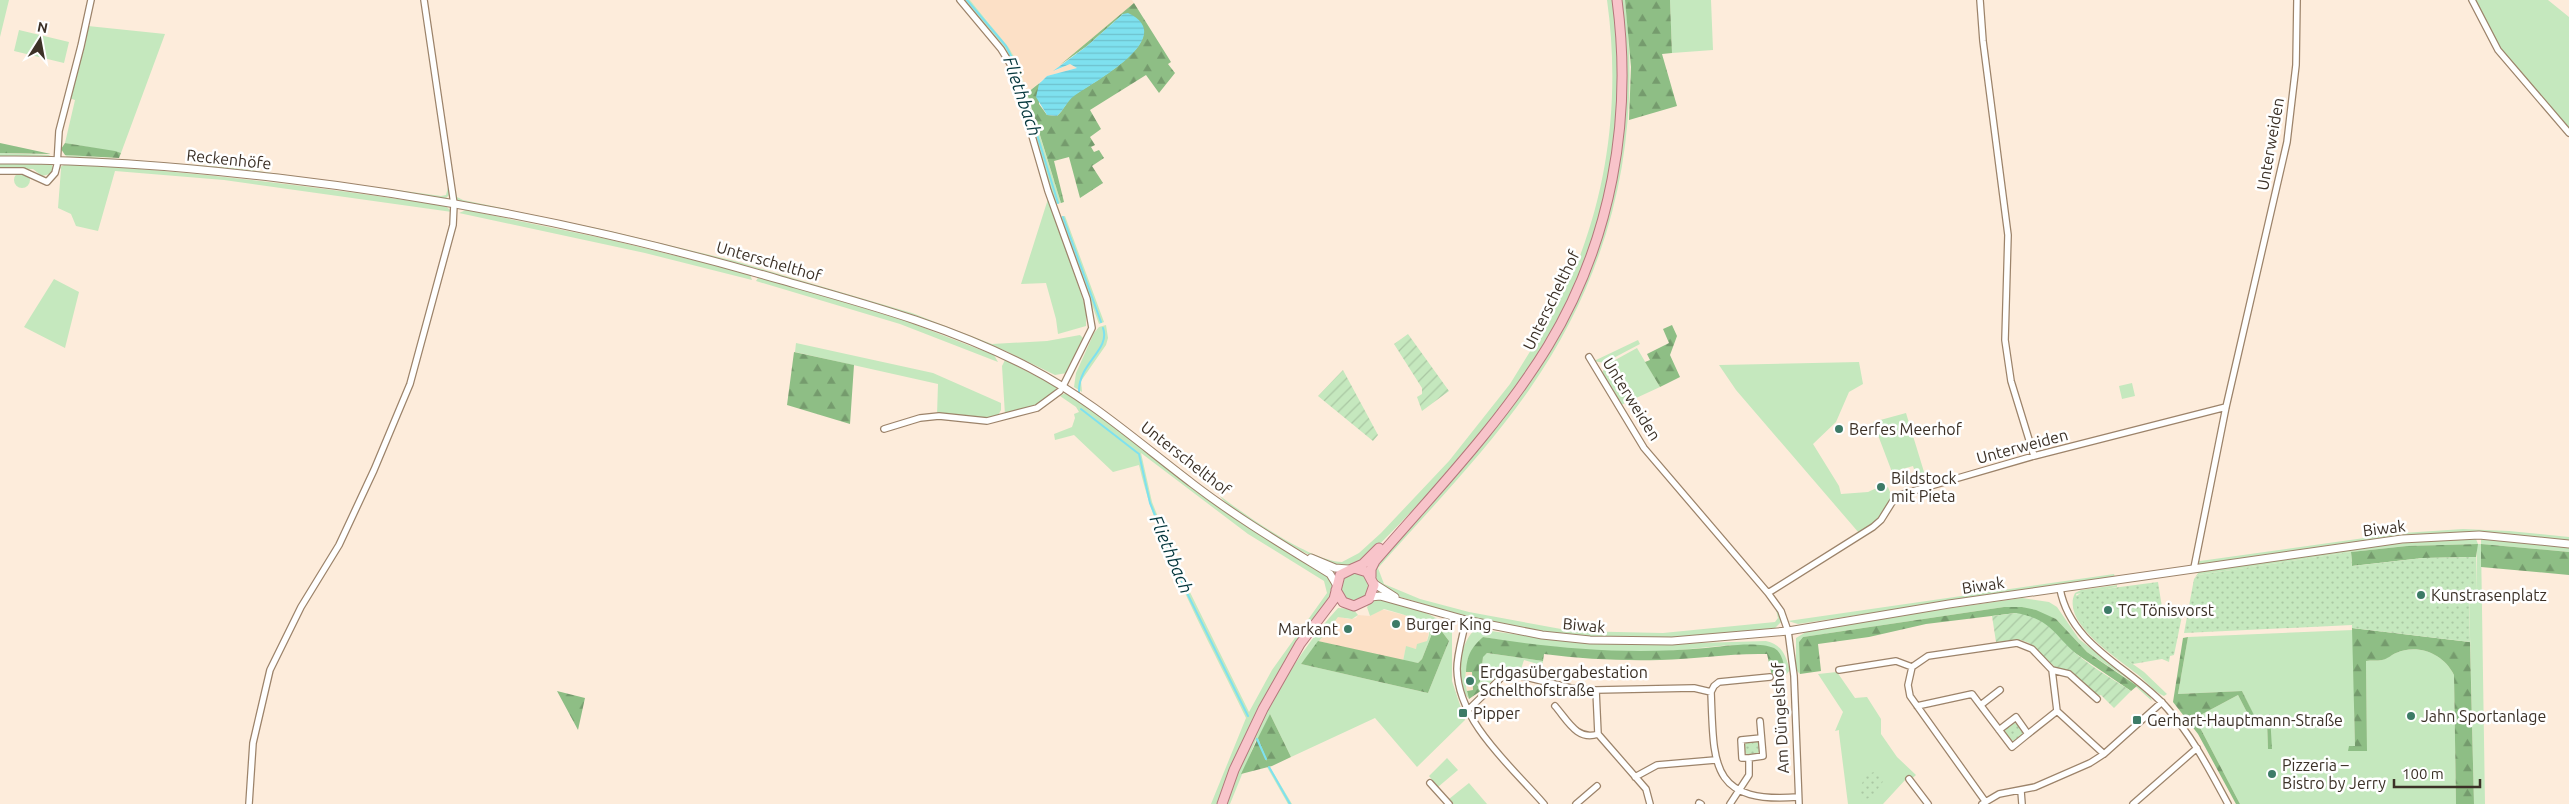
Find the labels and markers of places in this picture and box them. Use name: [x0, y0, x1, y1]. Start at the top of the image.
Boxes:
place label: Berfes Meerhof: [1849, 420, 1963, 438]
marker: Berfes Meerhof: [1833, 423, 1845, 435]
place label: Bildstock mit Pieta: [1891, 469, 1957, 505]
marker: Bildstock mit Pieta: [1875, 481, 1887, 493]
place label: Kunstrasenplatz: [2431, 586, 2547, 604]
marker: Kunstrasenplatz: [2415, 589, 2427, 601]
place label: TC Tönisvorst: [2118, 601, 2215, 619]
marker: TC Tönisvorst: [2102, 604, 2114, 616]
place label: Burger King: [1406, 615, 1491, 633]
marker: Burger King: [1390, 618, 1402, 630]
place label: Markant: [1278, 620, 1339, 638]
marker: Markant: [1342, 623, 1354, 635]
place label: Erdgasübergabestation Schelthofstraße: [1480, 663, 1648, 699]
marker: Erdgasübergabestation Schelthofstraße: [1464, 675, 1476, 687]
place label: Pipper: [1473, 704, 1520, 722]
marker: Pipper: [1457, 707, 1469, 719]
place label: Jahn Sportanlage: [2421, 707, 2546, 725]
marker: Jahn Sportanlage: [2405, 710, 2417, 722]
place label: Gerhart-Hauptmann-Straße: [2147, 711, 2343, 729]
marker: Gerhart-Hauptmann-Straße: [2131, 714, 2143, 726]
place label: Pizzeria – Bistro by Jerry: [2282, 756, 2386, 792]
marker: Pizzeria – Bistro by Jerry: [2266, 768, 2278, 780]

